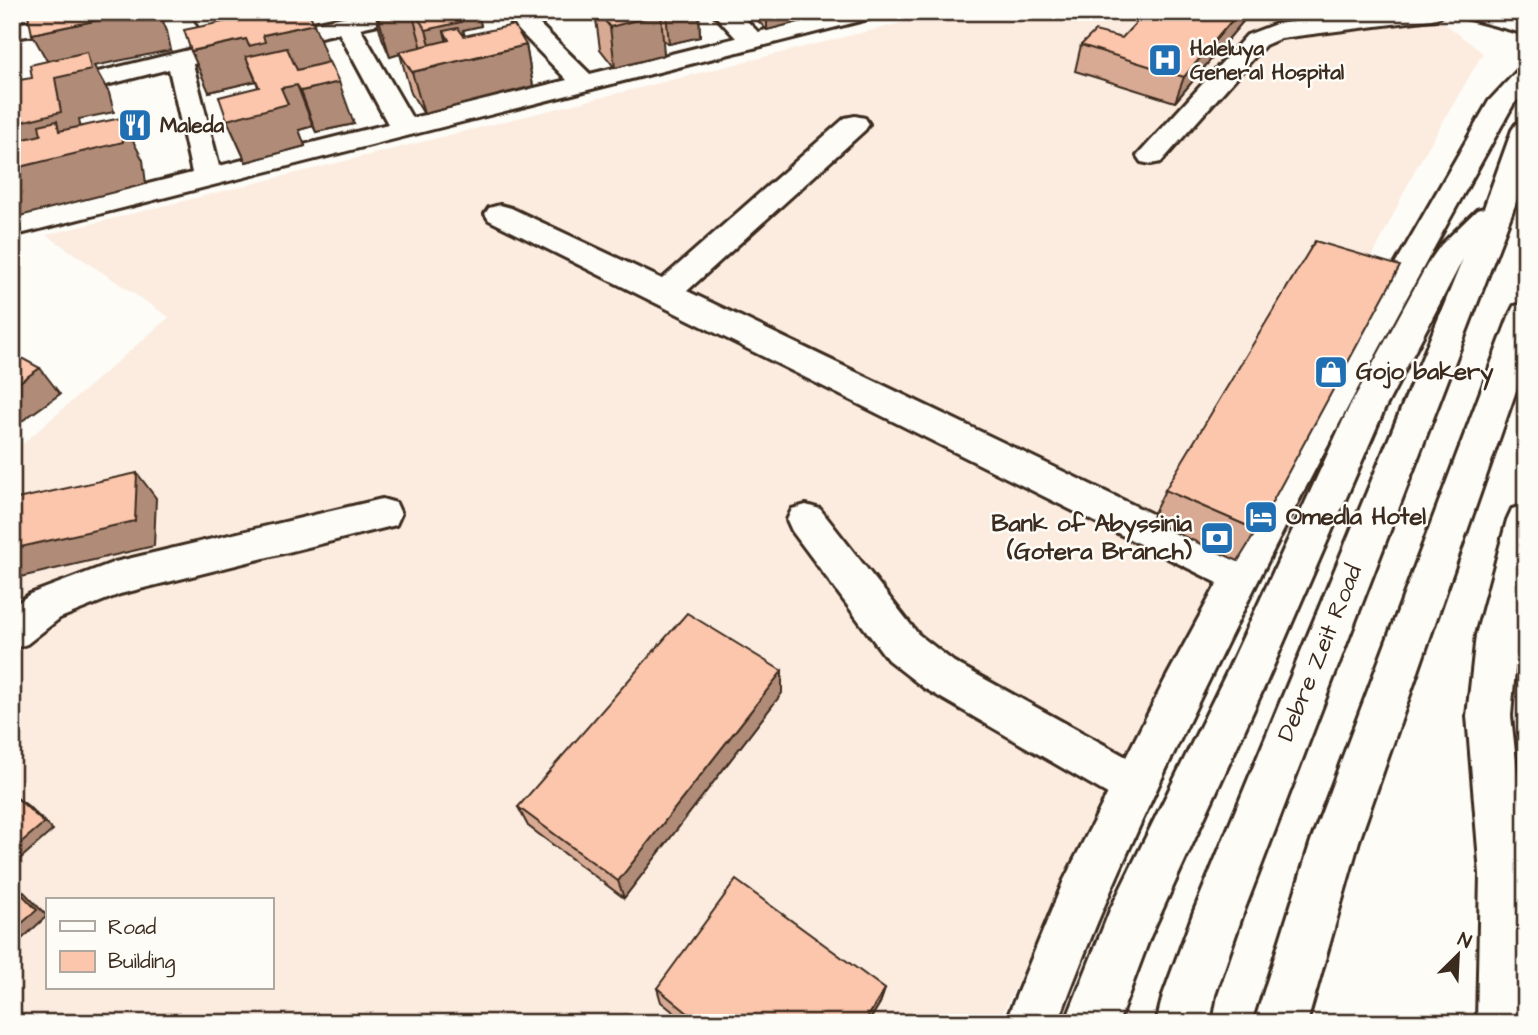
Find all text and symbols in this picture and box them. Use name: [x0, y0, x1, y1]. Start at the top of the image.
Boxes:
place label: Haleluya General Hospital: [1190, 34, 1345, 88]
hospital icon: Haleluya General Hospital: [1146, 41, 1184, 79]
restaurant icon: Maleda: [116, 106, 154, 144]
place label: Maleda: [160, 111, 224, 140]
shop icon: Gojo bakery: [1312, 353, 1350, 391]
place label: Gojo bakery: [1356, 355, 1494, 391]
hotel icon: Omedla Hotel: [1242, 498, 1280, 536]
place label: Omedla Hotel: [1286, 500, 1426, 534]
place label: Bank of Abyssinia (Gotera Branch): [991, 507, 1193, 569]
bank icon: Bank of Abyssinia (Gotera Branch): [1198, 519, 1236, 557]
street label: Debre Zeit Road: [1269, 560, 1371, 746]
legend: [46, 898, 273, 990]
text: Road: [108, 913, 156, 942]
north arrow: [1422, 920, 1492, 990]
text: N: [1453, 926, 1475, 956]
text: Building: [108, 947, 176, 978]

